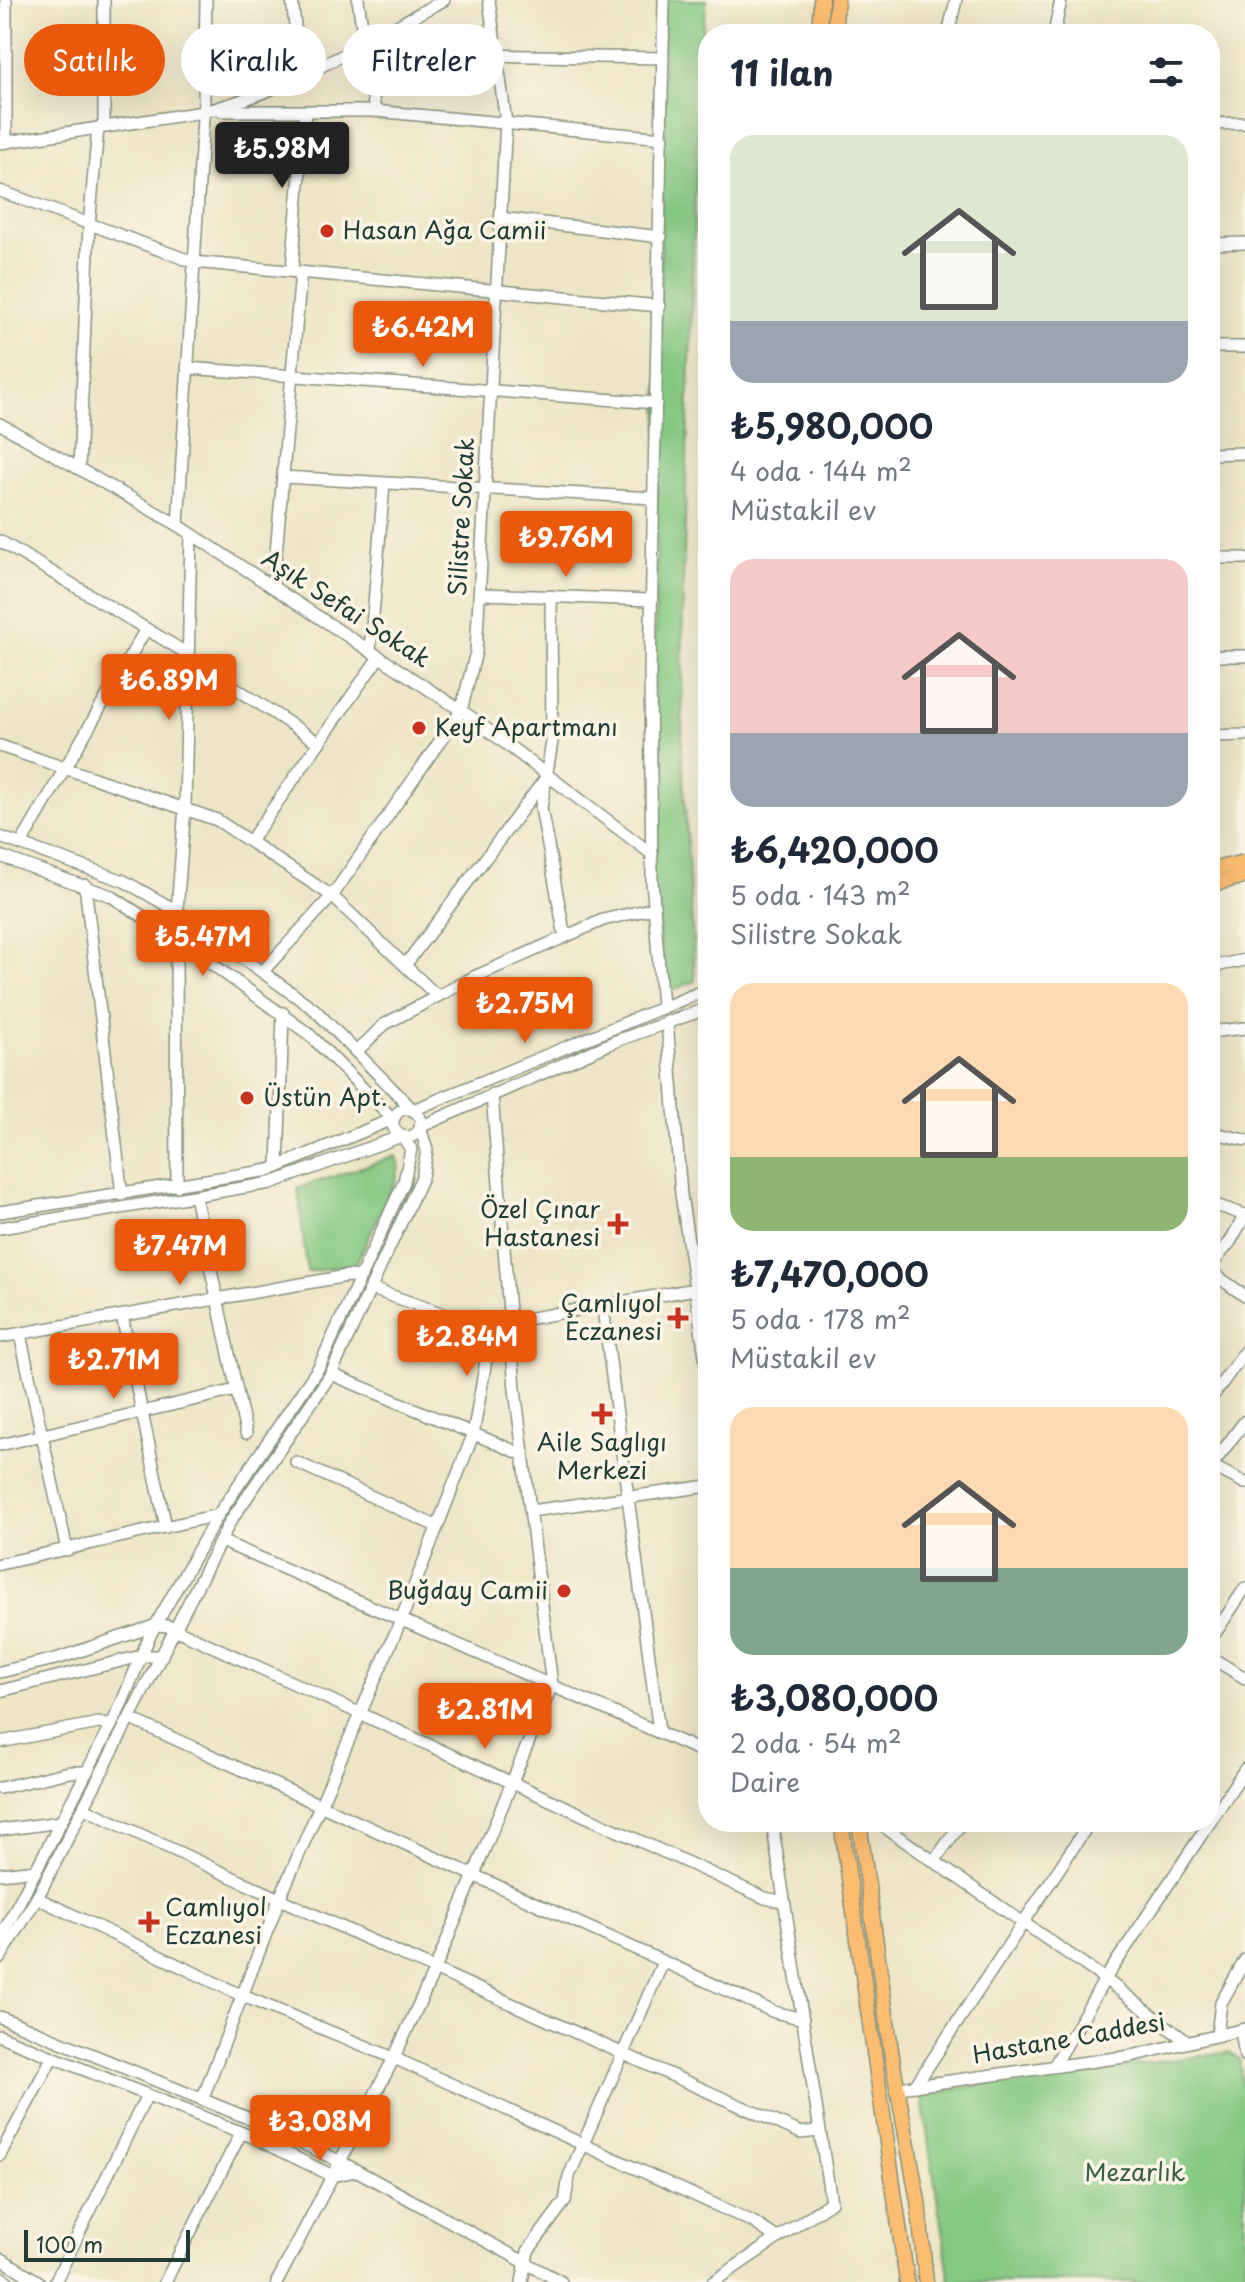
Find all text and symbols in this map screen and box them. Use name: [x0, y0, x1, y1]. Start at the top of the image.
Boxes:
chip: Satılık: [24, 24, 165, 96]
chip: Kiralık: [181, 24, 326, 96]
chip: Filtreler: [342, 24, 504, 96]
text: 11 ilan: [730, 46, 833, 98]
icon: filters: [1144, 50, 1188, 94]
pin: ₺5.98M: [217, 122, 347, 190]
text: ₺5.98M: [233, 128, 331, 167]
icon: home: [887, 187, 1031, 331]
place label: Hasan Ağa Camii: [343, 211, 547, 247]
marker: Hasan Ağa Camii: [318, 222, 336, 240]
pin: ₺6.42M: [358, 301, 488, 369]
text: ₺6.42M: [371, 307, 475, 346]
text: ₺5,980,000: [730, 399, 933, 451]
street label: Silistre Sokak: [438, 436, 482, 597]
text: 4 oda · 144 m²: [730, 451, 912, 490]
text: Müstakil ev: [730, 490, 876, 529]
pin: ₺9.76M: [501, 511, 631, 579]
text: ₺9.76M: [518, 517, 614, 556]
street label: Aşık Sefai Sokak: [256, 539, 439, 676]
icon: home: [887, 611, 1031, 755]
pin: ₺6.89M: [104, 654, 234, 722]
text: ₺6.89M: [119, 660, 219, 699]
place label: Keyf Apartmanı: [435, 708, 618, 744]
marker: Keyf Apartmanı: [410, 719, 428, 737]
text: ₺6,420,000: [730, 823, 939, 875]
text: 5 oda · 143 m²: [730, 875, 911, 914]
pin: ₺5.47M: [138, 910, 268, 978]
text: Silistre Sokak: [730, 914, 902, 953]
text: ₺5.47M: [154, 916, 252, 955]
pin: ₺2.75M: [460, 977, 590, 1045]
text: ₺2.75M: [475, 983, 575, 1022]
icon: home: [887, 1035, 1031, 1179]
place label: Üstün Apt.: [263, 1078, 388, 1114]
marker: Üstün Apt.: [238, 1089, 256, 1107]
place label: Özel Çınar Hastanesi: [480, 1190, 600, 1254]
marker: Özel Çınar Hastanesi: [607, 1213, 629, 1235]
pin: ₺7.47M: [115, 1219, 245, 1287]
text: ₺7.47M: [133, 1225, 227, 1264]
text: ₺7,470,000: [730, 1247, 929, 1299]
place label: Çamlıyol Eczanesi: [560, 1284, 662, 1348]
text: 5 oda · 178 m²: [730, 1299, 911, 1338]
marker: Çamlıyol Eczanesi: [669, 1309, 687, 1327]
pin: ₺2.84M: [402, 1310, 532, 1378]
text: ₺2.84M: [416, 1316, 518, 1355]
pin: ₺2.71M: [49, 1333, 179, 1401]
text: Müstakil ev: [730, 1338, 876, 1377]
text: ₺2.71M: [67, 1339, 161, 1378]
marker: Aile Saglıgı Merkezi: [591, 1403, 613, 1425]
place label: Aile Saglıgı Merkezi: [537, 1423, 667, 1487]
icon: home: [887, 1459, 1031, 1603]
place label: Buğday Camii: [387, 1571, 548, 1607]
marker: Buğday Camii: [555, 1582, 573, 1600]
text: ₺3,080,000: [730, 1671, 938, 1723]
pin: ₺2.81M: [420, 1683, 550, 1751]
text: ₺2.81M: [437, 1689, 534, 1728]
text: 2 oda · 54 m²: [730, 1723, 902, 1762]
text: Daire: [730, 1762, 800, 1801]
place label: Camlıyol Eczanesi: [165, 1888, 267, 1952]
marker: Camlıyol Eczanesi: [140, 1913, 158, 1931]
street label: Hastane Caddesi: [969, 2002, 1168, 2072]
pin: ₺3.08M: [255, 2095, 385, 2163]
text: ₺3.08M: [268, 2101, 372, 2140]
park label: Mezarlık: [1084, 2153, 1186, 2189]
scale bar: [24, 2226, 190, 2262]
text: 100 m: [36, 2227, 103, 2260]

